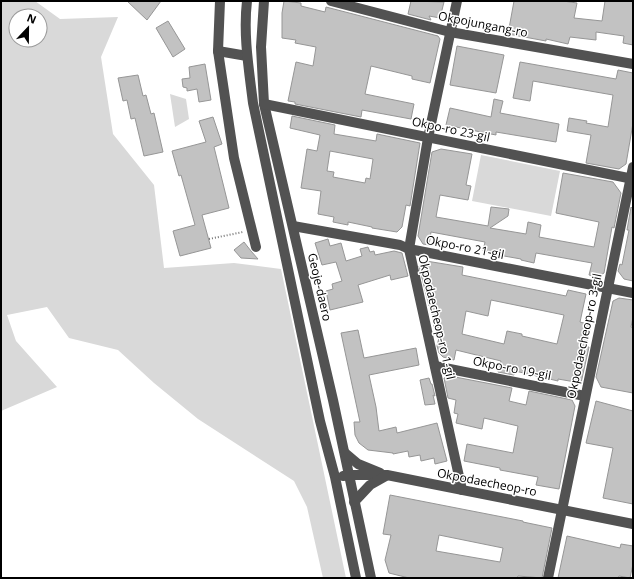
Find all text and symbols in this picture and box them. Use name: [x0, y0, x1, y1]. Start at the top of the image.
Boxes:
street label: Okpojungang-ro: [437, 7, 529, 41]
north arrow: [8, 8, 48, 48]
text: N: [25, 10, 39, 27]
street label: Okpo-ro 23-gil: [410, 112, 492, 146]
street label: Okpo-ro 21-gil: [424, 231, 506, 263]
street label: Geoje-daero: [304, 251, 336, 323]
street label: Okpodaecheop-ro 1-gil: [414, 253, 460, 381]
street label: Okpodaecheop-ro 3-gil: [562, 272, 606, 400]
street label: Okpo-ro 19-gil: [471, 352, 553, 384]
street label: Okpodaecheop-ro: [436, 464, 538, 500]

